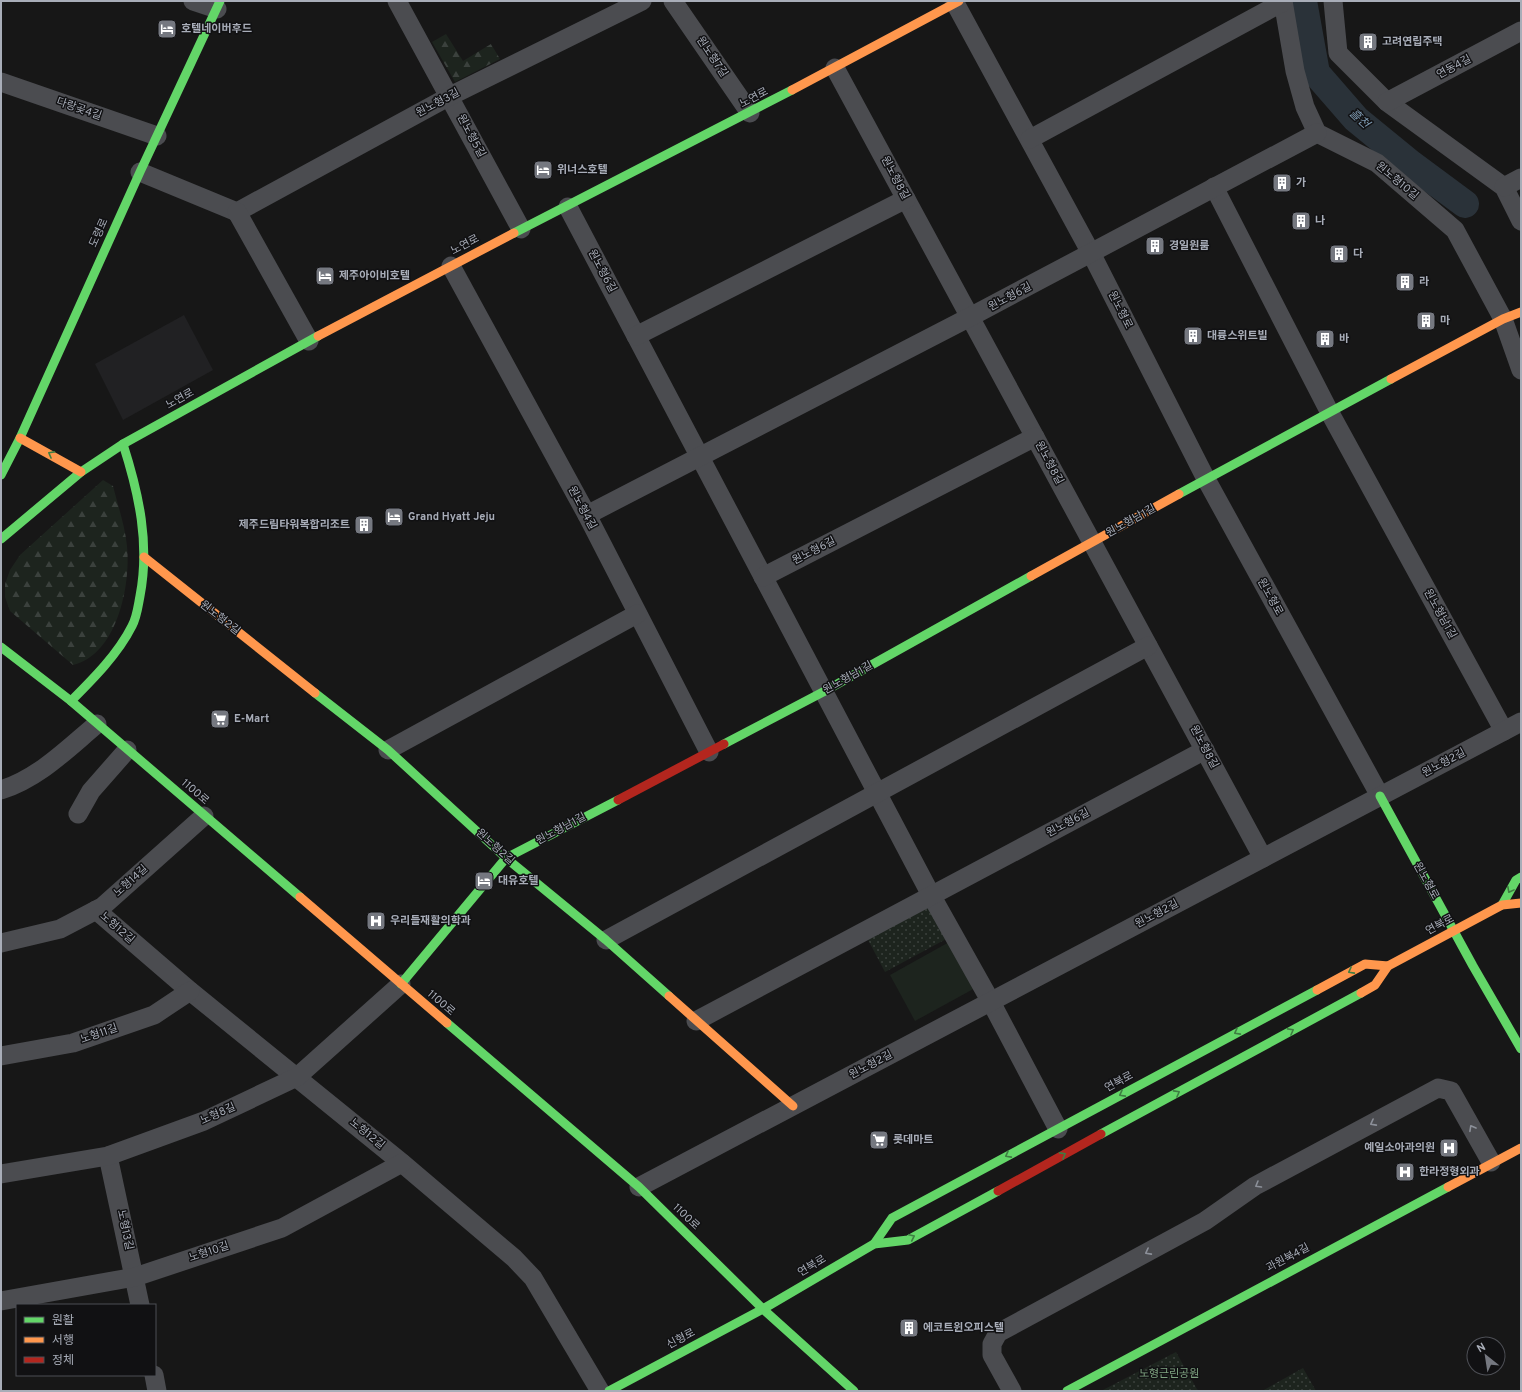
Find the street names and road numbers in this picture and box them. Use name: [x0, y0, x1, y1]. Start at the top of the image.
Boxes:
street label: 원노형7길: [693, 34, 731, 80]
street label: 연동4길: [1434, 52, 1474, 82]
street label: 노연로: [737, 85, 771, 111]
street label: 원노형3길: [414, 86, 462, 120]
street label: 다랑곶4길: [54, 95, 104, 123]
street label: 원노형5길: [454, 112, 488, 160]
street label: 원노형8길: [878, 154, 912, 202]
street label: 원노형10길: [1373, 159, 1421, 203]
street label: 도령로: [86, 216, 112, 250]
street label: 노연로: [448, 232, 482, 258]
street label: 원노형6길: [585, 247, 619, 295]
street label: 원노형6길: [986, 280, 1034, 314]
street label: 원노형로: [1105, 289, 1135, 331]
street label: 노연로: [163, 386, 197, 412]
street label: 원노형8길: [1032, 439, 1066, 487]
street label: 원노형4길: [565, 484, 599, 532]
street label: 원노형남1길: [1104, 502, 1158, 540]
street label: 원노형6길: [790, 534, 838, 568]
street label: 원노형로: [1254, 576, 1286, 618]
street label: 원노형남1길: [1421, 587, 1459, 641]
street label: 원노형2길: [197, 598, 243, 638]
street label: 원노형남1길: [821, 659, 875, 697]
street label: 원노형8길: [1187, 723, 1221, 771]
street label: 원노형2길: [1420, 746, 1468, 780]
street label: 1100로: [178, 776, 212, 808]
street label: 원노형6길: [1044, 806, 1092, 840]
street label: 원노형남1길: [534, 810, 588, 848]
street label: 원노형2길: [473, 826, 517, 868]
street label: 원노형로: [1410, 860, 1442, 902]
street label: 노형14길: [111, 862, 151, 900]
street label: 원노형2길: [1133, 897, 1181, 931]
street label: 노형12길: [97, 909, 137, 947]
street label: 연북로: [1423, 912, 1457, 938]
street label: 1100로: [424, 987, 458, 1019]
street label: 노형11길: [78, 1021, 120, 1047]
street label: 원노형2길: [847, 1048, 895, 1082]
street label: 연북로: [1102, 1069, 1136, 1095]
street label: 노형8길: [198, 1100, 238, 1128]
street label: 노형12길: [347, 1116, 387, 1152]
street label: 1100로: [669, 1201, 703, 1233]
street label: 노형13길: [114, 1208, 136, 1252]
street label: 노형10길: [187, 1239, 231, 1265]
street label: 과원북4길: [1264, 1241, 1312, 1275]
street label: 연북로: [795, 1252, 829, 1280]
street label: 신형로: [664, 1326, 698, 1352]

